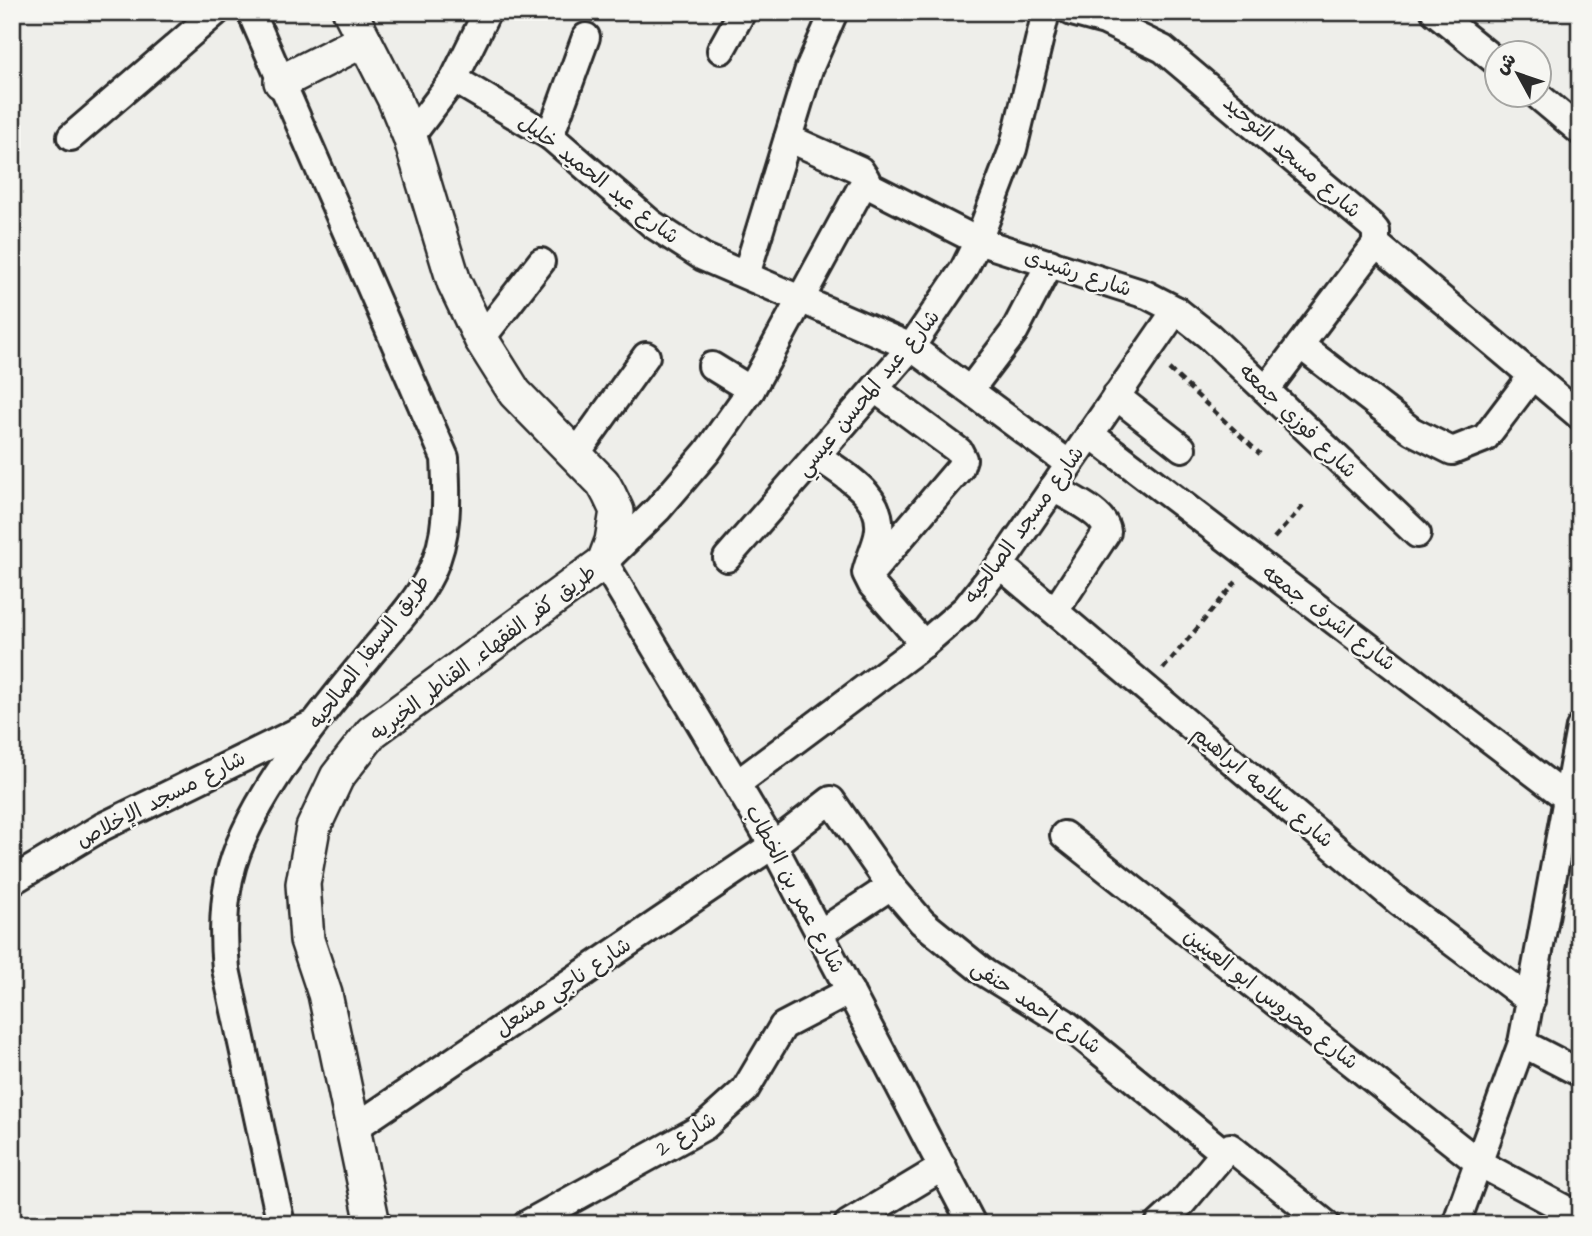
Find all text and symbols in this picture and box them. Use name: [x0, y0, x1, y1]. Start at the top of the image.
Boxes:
north arrow: [1484, 38, 1554, 108]
text: ش: [1489, 47, 1523, 81]
street label: شارع مسجد التوحيد: [1217, 89, 1367, 225]
street label: شارع عبد الحميد خليل: [513, 107, 685, 251]
street label: شارع رشيدى: [1021, 242, 1135, 304]
street label: شارع عبد المحسن عيسي: [789, 303, 950, 485]
street label: شارع فوزي جمعه: [1233, 357, 1363, 485]
street label: شارع مسجد الصالحيه: [957, 440, 1091, 610]
street label: طريق كفر الفقهاء, القناطر الخيريه: [364, 558, 602, 748]
street label: شارع اشرف جمعه: [1256, 558, 1402, 678]
street label: طريق السيفا, الصالحيه: [301, 569, 437, 735]
street label: شارع سلامه ابراهيم: [1186, 719, 1340, 855]
street label: شارع مسجد الإخلاص: [71, 744, 251, 854]
street label: شارع عمر بن الخطاب: [738, 800, 852, 978]
street label: شارع محروس ابو العينين: [1177, 921, 1365, 1077]
street label: شارع ناجي مشعل: [489, 931, 639, 1047]
street label: شارع احمد حنفى: [965, 953, 1107, 1061]
street label: شارع 2: [650, 1105, 722, 1163]

